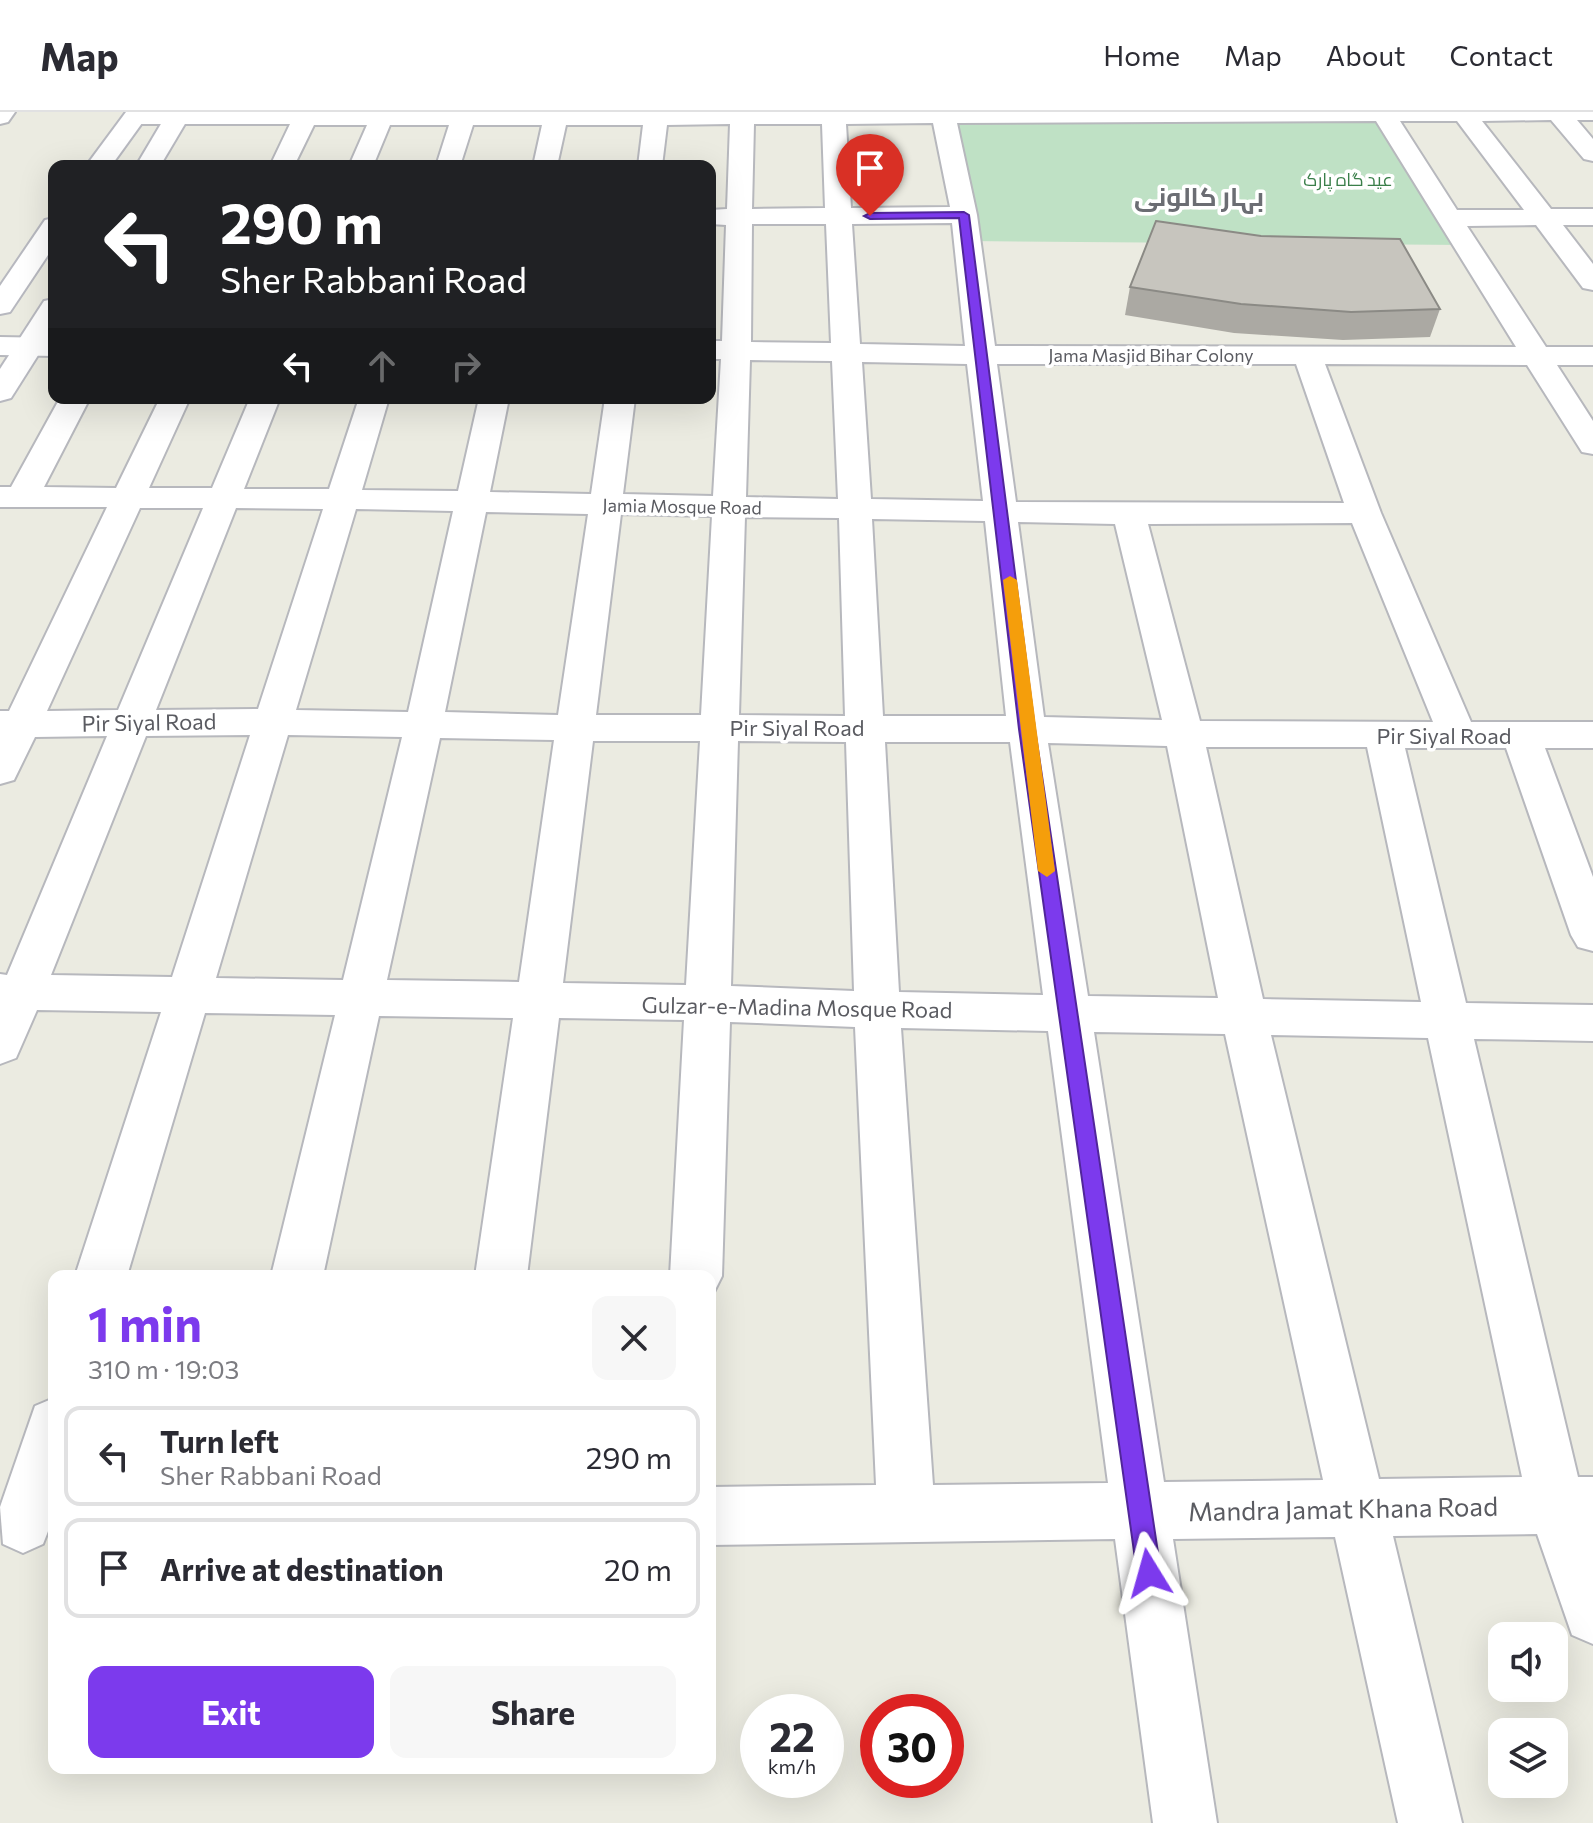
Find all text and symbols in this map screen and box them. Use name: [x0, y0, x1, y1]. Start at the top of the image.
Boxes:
text: Map: [40, 32, 119, 79]
text: Home: [1103, 38, 1180, 72]
text: Map: [1224, 38, 1282, 72]
text: About: [1326, 38, 1406, 72]
text: Contact: [1450, 38, 1553, 72]
pin: [836, 134, 904, 216]
icon: arrive: [848, 146, 892, 190]
park label: عید گاہ پارک: [1303, 168, 1393, 192]
district label: بہار کالونی: [1134, 180, 1264, 215]
text: 290 m: [220, 187, 383, 256]
icon: left: [88, 192, 192, 296]
text: Sher Rabbani Road: [220, 256, 527, 300]
icon: left: [276, 344, 320, 388]
icon: ahead: [360, 344, 404, 388]
icon: right: [444, 344, 488, 388]
street label: Jama Masjid Bihar Colony: [1048, 344, 1254, 366]
street label: Jamia Mosque Road: [602, 494, 762, 518]
street label: Pir Siyal Road: [81, 707, 217, 737]
street label: Pir Siyal Road: [730, 714, 864, 741]
street label: Pir Siyal Road: [1377, 722, 1511, 749]
street label: Gulzar-e-Madina Mosque Road: [641, 991, 953, 1023]
text: 1 min: [88, 1293, 202, 1352]
button: close: [592, 1296, 676, 1380]
text: 310 m · 19:03: [88, 1353, 239, 1384]
text: Turn left: [160, 1422, 279, 1459]
icon: left: [92, 1434, 136, 1478]
text: 290 m: [586, 1438, 672, 1475]
text: Sher Rabbani Road: [160, 1459, 382, 1490]
street label: Mandra Jamat Khana Road: [1188, 1490, 1498, 1526]
position arrow: [1107, 1531, 1191, 1615]
icon: arrive: [92, 1546, 136, 1590]
text: Arrive at destination: [160, 1550, 444, 1587]
text: 20 m: [604, 1550, 672, 1587]
map controls: [1488, 1622, 1568, 1798]
button: sound: [1488, 1622, 1568, 1702]
button: Exit: [88, 1666, 374, 1758]
button: Share: [390, 1666, 676, 1758]
speed limit sign: 30: [860, 1694, 964, 1798]
text: 22: [769, 1711, 815, 1760]
button: layers: [1488, 1718, 1568, 1798]
text: km/h: [768, 1754, 816, 1778]

